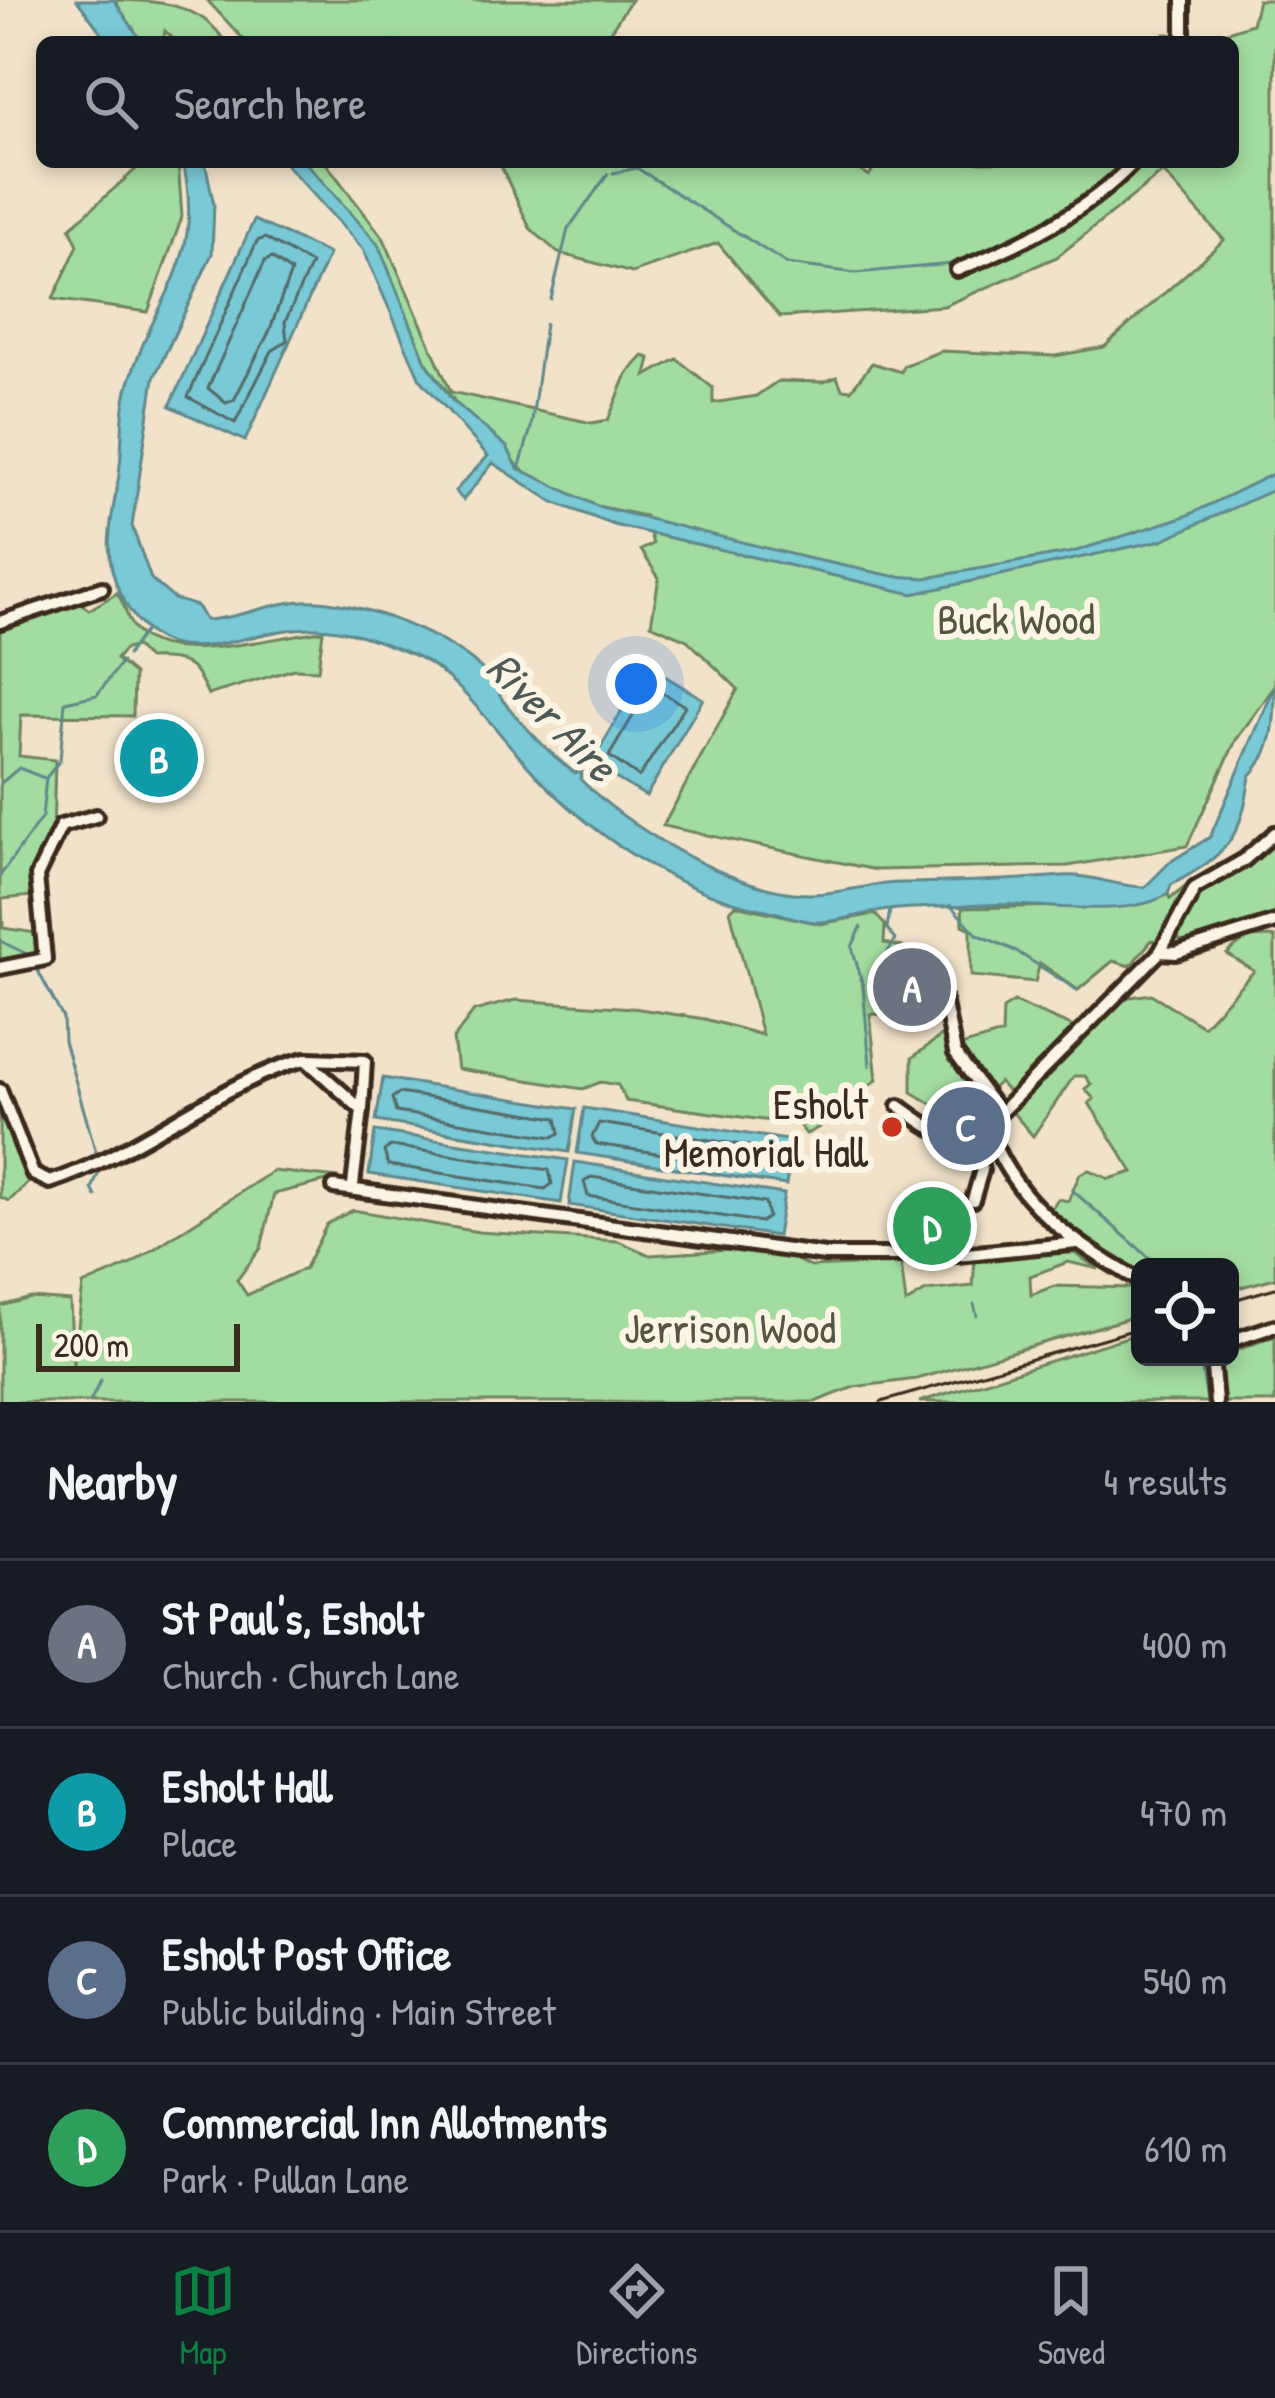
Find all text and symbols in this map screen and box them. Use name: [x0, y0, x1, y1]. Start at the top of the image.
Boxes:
search box: [36, 36, 1239, 168]
icon: search: [78, 69, 144, 135]
text: Search here: [174, 72, 366, 133]
park label: Buck Wood: [937, 590, 1095, 647]
water label: River Aire: [474, 637, 633, 796]
your location: [606, 654, 666, 714]
pin: B: [120, 713, 198, 803]
pin: A: [873, 942, 951, 1032]
place label: Esholt Memorial Hall: [664, 1075, 869, 1180]
pin: C: [927, 1081, 1005, 1171]
marker: Esholt Memorial Hall: [879, 1114, 905, 1140]
pin: D: [893, 1181, 971, 1271]
map controls: [1131, 1258, 1239, 1366]
button: locate: [1131, 1258, 1239, 1366]
park label: Jerrison Wood: [624, 1299, 836, 1356]
scale bar: [36, 1318, 240, 1371]
text: 200 m: [54, 1323, 129, 1367]
text: Nearby: [48, 1446, 178, 1515]
text: 4 results: [1103, 1454, 1227, 1507]
text: St Paul's, Esholt: [162, 1587, 424, 1648]
text: A: [77, 1617, 97, 1670]
text: 400 m: [1142, 1617, 1227, 1670]
text: Church · Church Lane: [162, 1648, 459, 1701]
text: Esholt Hall: [162, 1755, 332, 1816]
text: B: [77, 1785, 97, 1838]
text: 470 m: [1140, 1785, 1227, 1838]
text: Place: [162, 1816, 237, 1869]
text: Esholt Post Office: [162, 1923, 451, 1984]
text: C: [76, 1953, 98, 2006]
text: 540 m: [1143, 1953, 1227, 2006]
text: Public building · Main Street: [162, 1984, 556, 2037]
text: Commercial Inn Allotments: [162, 2091, 607, 2152]
text: D: [78, 2121, 96, 2174]
text: 610 m: [1144, 2121, 1227, 2174]
text: Park · Pullan Lane: [162, 2152, 409, 2205]
tab: Map: [170, 2258, 236, 2374]
tab: Directions: [576, 2258, 698, 2374]
tab: Saved: [1038, 2258, 1105, 2374]

